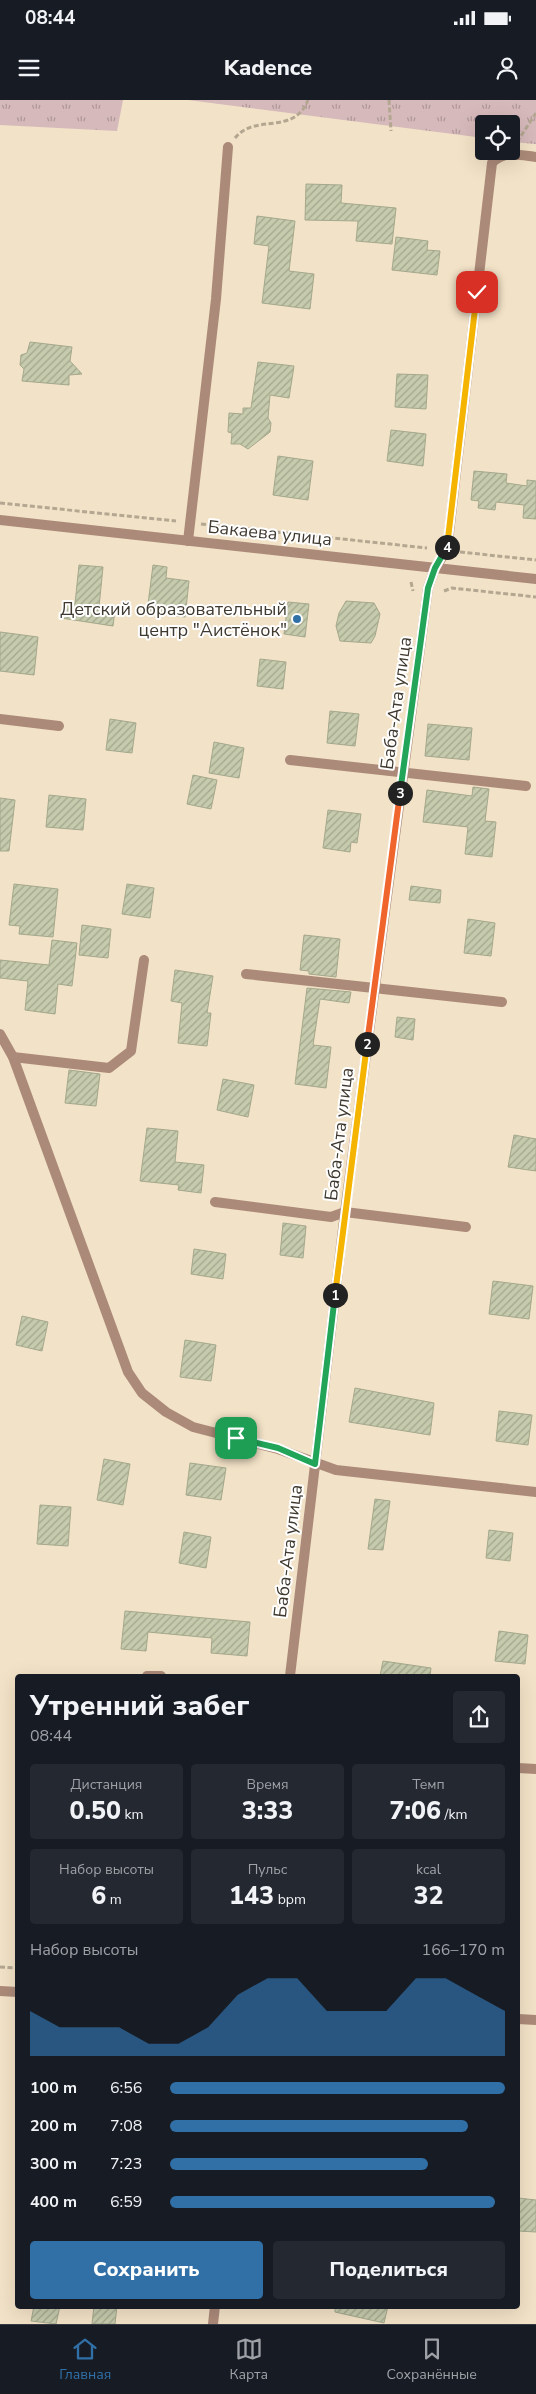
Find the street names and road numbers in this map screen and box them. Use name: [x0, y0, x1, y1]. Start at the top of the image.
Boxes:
street label: Бакаева улица: [207, 515, 333, 551]
street label: Баба-Ата улица: [375, 635, 417, 771]
street label: Баба-Ата улица: [319, 1066, 359, 1202]
street label: Баба-Ата улица: [268, 1483, 308, 1619]

